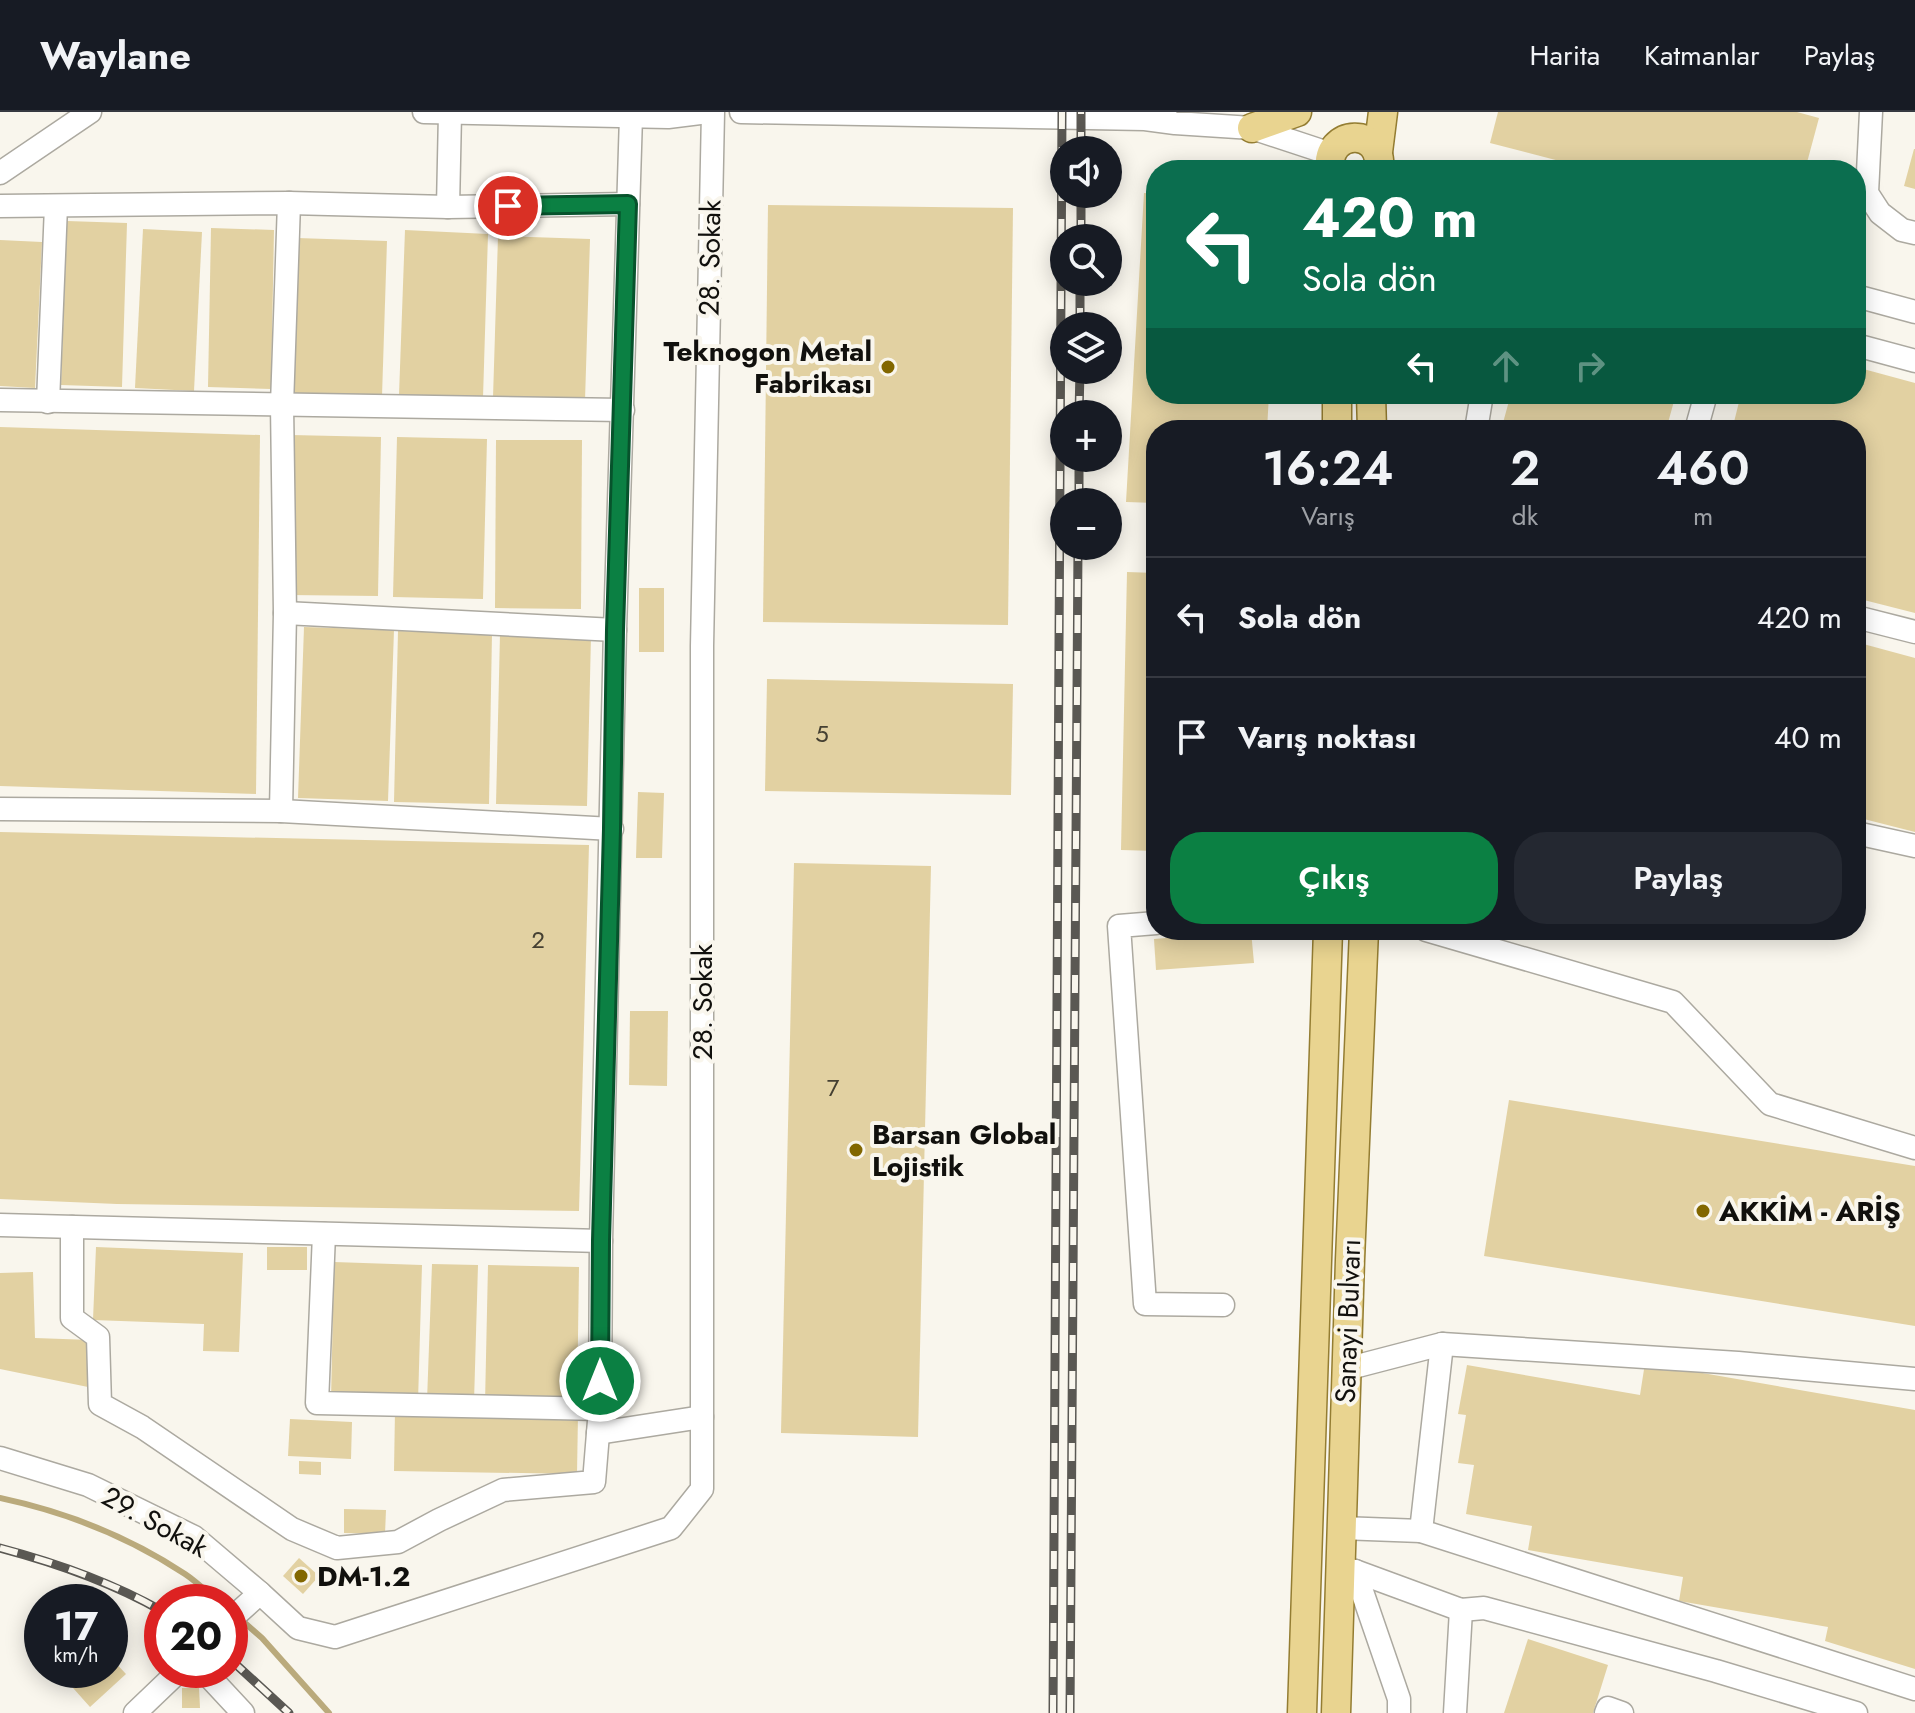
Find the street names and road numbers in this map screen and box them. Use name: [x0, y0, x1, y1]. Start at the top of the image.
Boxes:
street label: 28. Sokak: [688, 199, 732, 317]
street label: 28. Sokak: [682, 943, 723, 1060]
street label: Sanayi Bulvarı: [1325, 1238, 1371, 1404]
street label: 29. Sokak: [94, 1476, 216, 1568]

